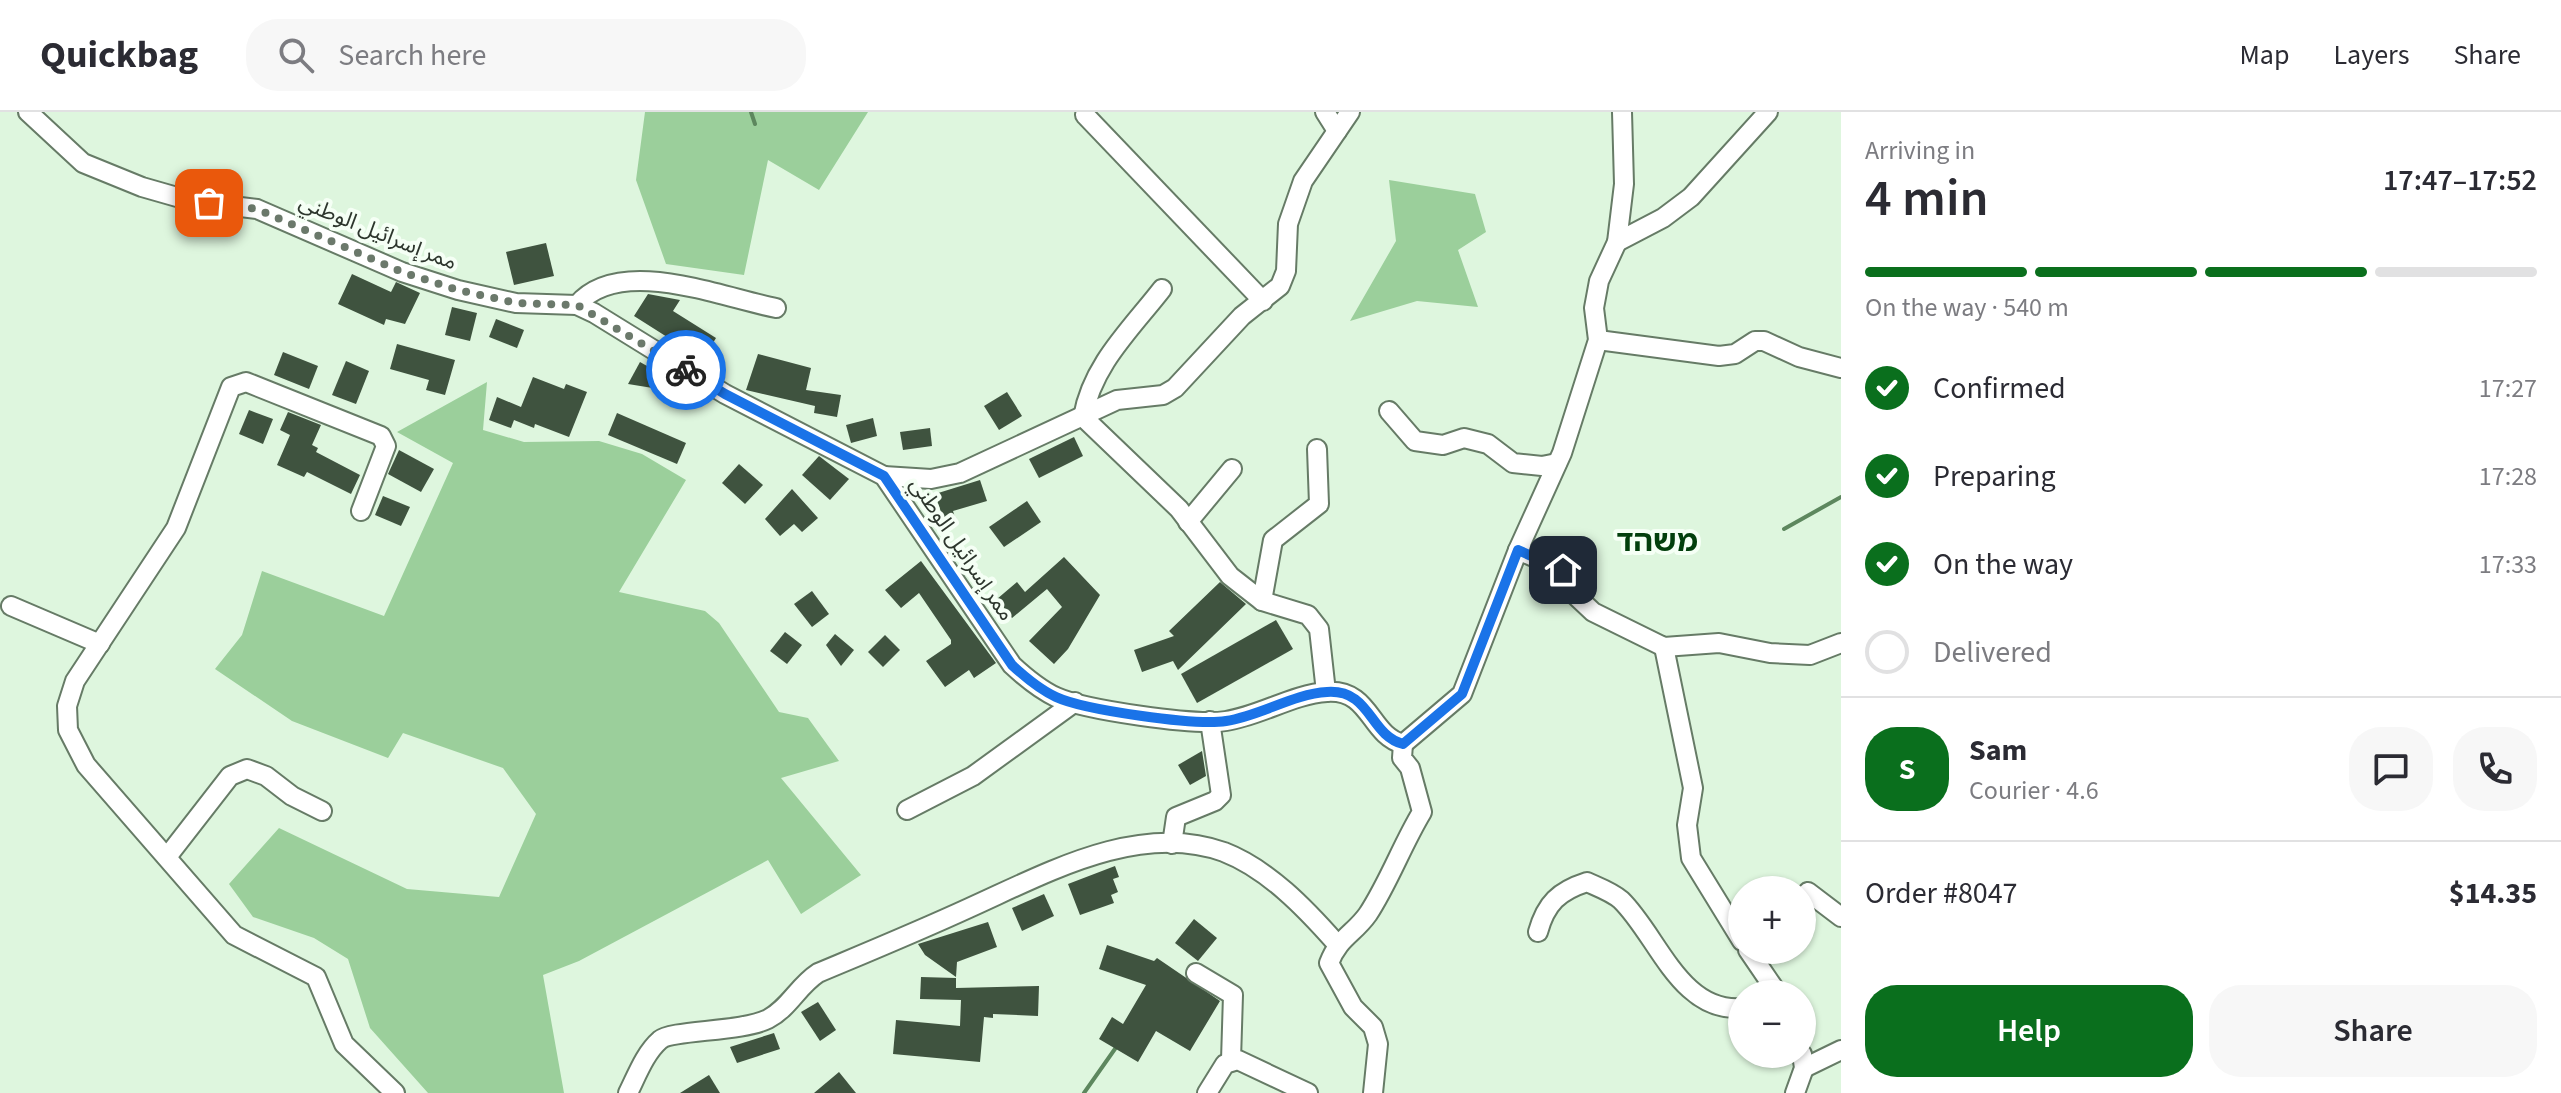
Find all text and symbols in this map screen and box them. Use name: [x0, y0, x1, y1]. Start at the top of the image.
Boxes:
search box: [246, 19, 806, 91]
text: Quickbag: [40, 28, 198, 82]
icon: search: [274, 33, 318, 77]
text: Search here: [338, 34, 486, 77]
text: Map: [2239, 35, 2289, 75]
text: Layers: [2333, 35, 2409, 75]
text: Share: [2453, 35, 2521, 75]
text: Arriving in: [1865, 132, 1975, 169]
text: 17:47–17:52: [2383, 159, 2537, 202]
text: 4 min: [1865, 162, 1989, 236]
pin: [175, 169, 243, 237]
icon: bag: [187, 181, 231, 225]
street label: ممر إسرائيل الوطني: [294, 186, 462, 278]
text: On the way · 540 m: [1865, 289, 2069, 326]
courier: [646, 330, 726, 410]
icon: bike: [664, 348, 708, 392]
icon: check: [1865, 366, 1909, 410]
text: Confirmed: [1933, 367, 2066, 410]
text: 17:27: [2479, 370, 2537, 407]
icon: check: [1865, 454, 1909, 498]
text: Preparing: [1933, 455, 2056, 498]
text: 17:28: [2479, 458, 2537, 495]
street label: ممر إسرائيل الوطني: [902, 471, 1022, 628]
district label: משהד: [1616, 520, 1698, 563]
pin: [1529, 536, 1597, 604]
icon: check: [1865, 542, 1909, 586]
text: On the way: [1933, 543, 2073, 586]
text: 17:33: [2479, 546, 2537, 583]
icon: home: [1541, 548, 1585, 592]
text: Delivered: [1933, 631, 2052, 674]
button: chat: [2349, 727, 2433, 811]
button: phone: [2453, 727, 2537, 811]
text: Sam: [1969, 729, 2027, 772]
text: S: [1899, 748, 1915, 791]
text: Courier · 4.6: [1969, 772, 2099, 809]
text: Order #8047: [1865, 872, 2018, 915]
text: $14.35: [2449, 872, 2537, 915]
map controls: [1728, 876, 1816, 1068]
button: +: [1728, 876, 1816, 964]
button: −: [1728, 980, 1816, 1068]
button: Help: [1865, 985, 2193, 1077]
button: Share: [2209, 985, 2537, 1077]

